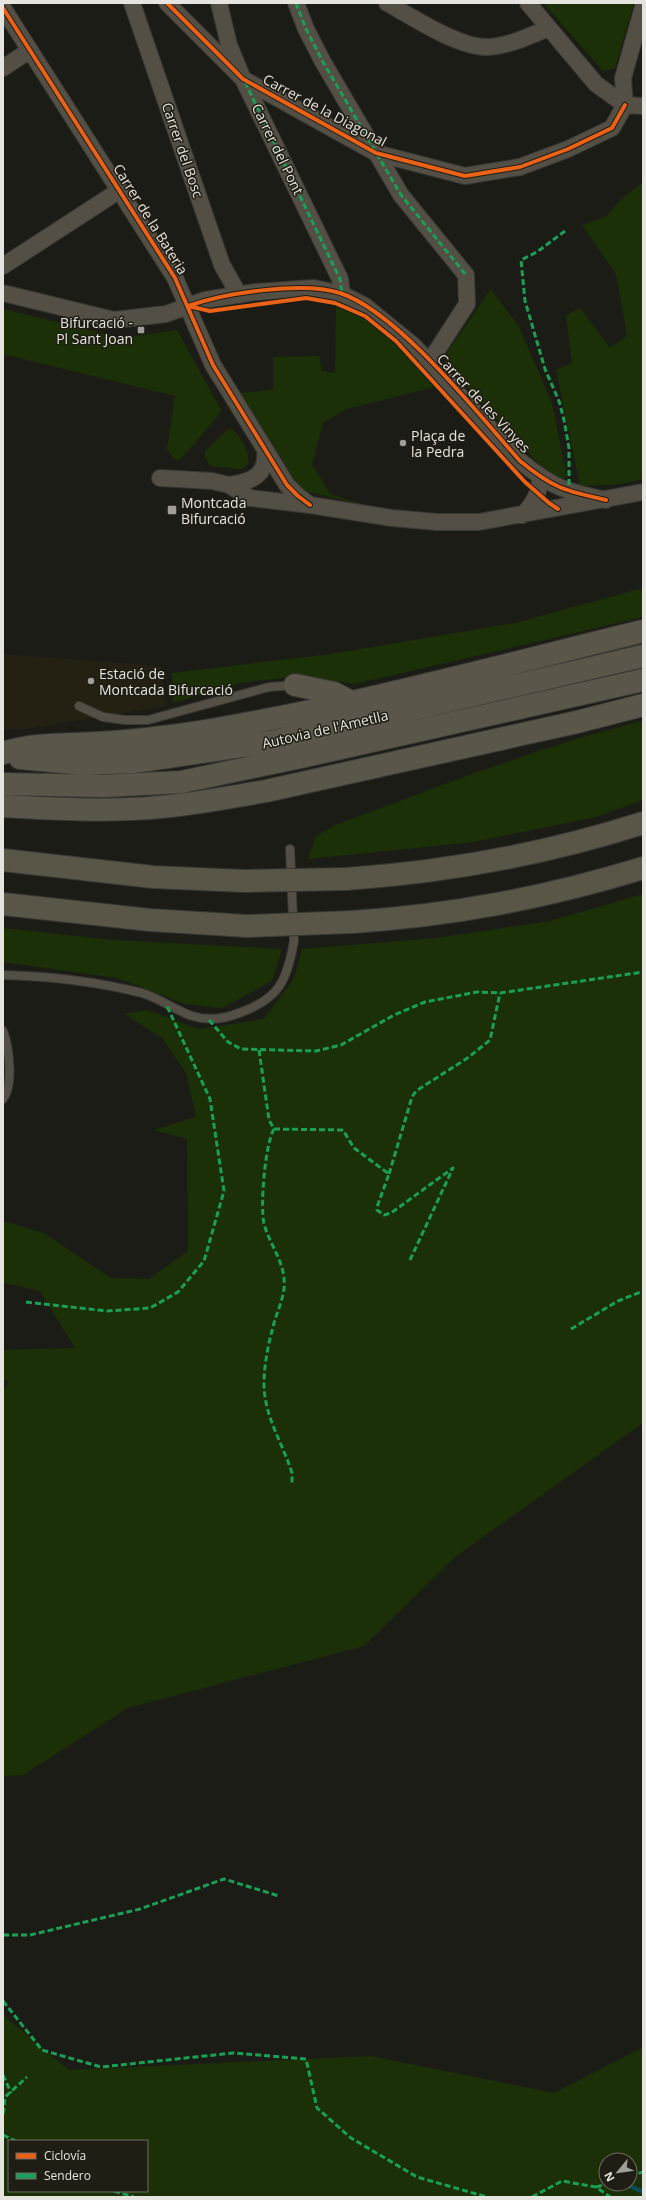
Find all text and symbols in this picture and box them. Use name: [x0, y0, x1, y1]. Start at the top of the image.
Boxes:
street label: Carrer de la Diagonal: [260, 69, 390, 151]
street label: Carrer del Bosc: [158, 100, 208, 201]
street label: Carrer del Pont: [248, 100, 308, 198]
street label: Carrer de la Bateria: [109, 160, 193, 278]
place label: Bifurcació - Pl Sant Joan: [56, 313, 133, 348]
marker: Bifurcació - Pl Sant Joan: [136, 325, 146, 335]
street label: Carrer de les Vinyes: [433, 349, 535, 457]
place label: Plaça de la Pedra: [411, 426, 465, 461]
marker: Plaça de la Pedra: [398, 438, 408, 448]
place label: Montcada Bifurcació: [181, 493, 246, 528]
marker: Montcada Bifurcació: [166, 504, 178, 516]
place label: Estació de Montcada Bifurcació: [99, 664, 233, 699]
marker: Estació de Montcada Bifurcació: [86, 676, 96, 686]
street label: Autovia de l'Ametlla: [260, 705, 390, 753]
legend: [8, 2140, 148, 2192]
text: Ciclovía: [44, 2147, 86, 2164]
north arrow: [598, 2152, 638, 2192]
text: Sendero: [44, 2167, 91, 2184]
text: N: [600, 2170, 618, 2185]

